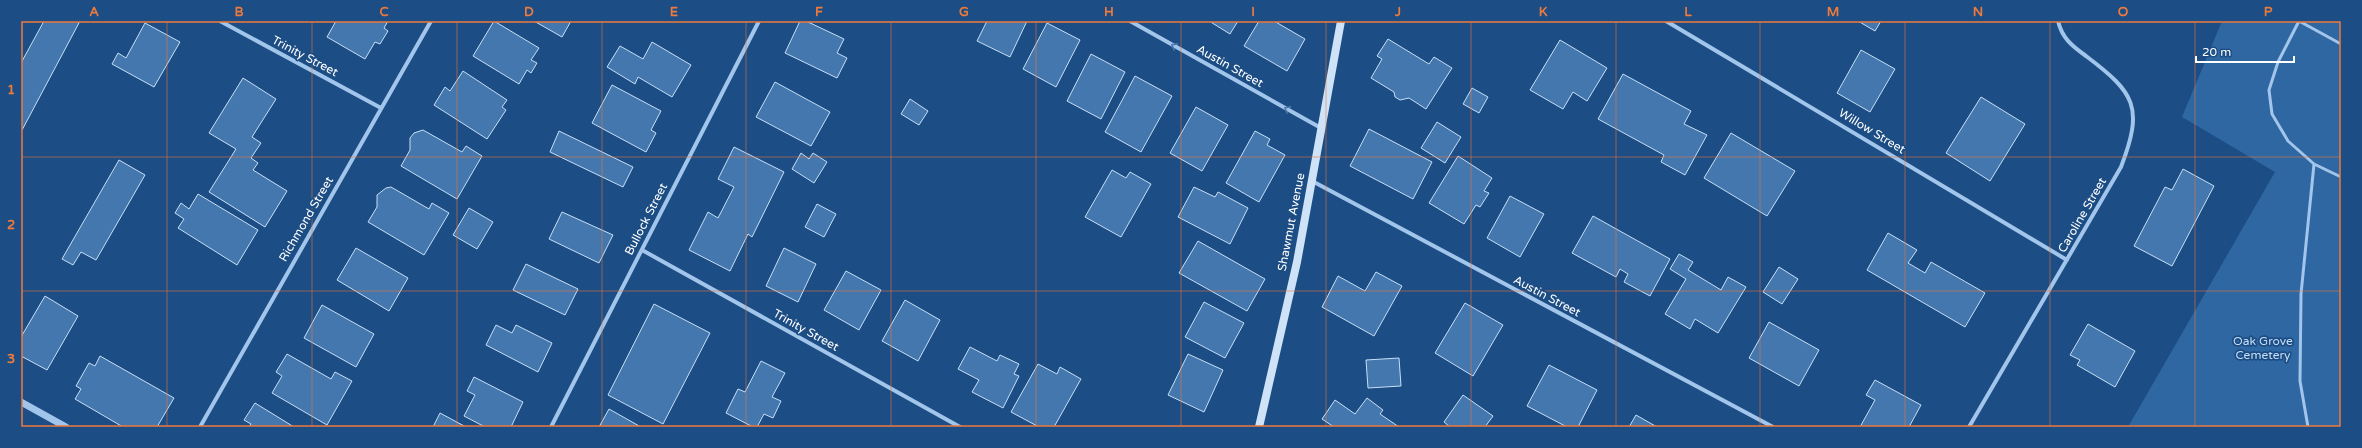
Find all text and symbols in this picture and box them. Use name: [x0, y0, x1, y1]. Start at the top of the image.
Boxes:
text: A: [89, 4, 99, 20]
text: B: [234, 4, 244, 20]
text: C: [379, 4, 389, 20]
text: D: [524, 4, 534, 20]
text: E: [670, 4, 678, 20]
text: F: [815, 4, 823, 20]
text: G: [959, 4, 969, 20]
text: H: [1104, 4, 1114, 20]
text: I: [1251, 4, 1255, 20]
text: J: [1394, 4, 1401, 20]
text: K: [1539, 4, 1548, 20]
text: L: [1684, 4, 1692, 20]
text: M: [1827, 4, 1839, 20]
text: N: [1973, 4, 1983, 20]
text: O: [2118, 4, 2129, 20]
text: P: [2264, 4, 2273, 20]
street label: Trinity Street: [270, 33, 341, 79]
scale bar: [2196, 38, 2294, 64]
street label: Austin Street: [1194, 42, 1266, 90]
one-way arrow: [1171, 43, 1178, 50]
text: 20 m: [2202, 45, 2231, 59]
text: 1: [7, 82, 15, 98]
one-way arrow: [1284, 106, 1292, 113]
street label: Willow Street: [1836, 106, 1908, 157]
street label: Shawmut Avenue: [1275, 172, 1307, 272]
street label: Richmond Street: [276, 174, 336, 264]
street label: Caroline Street: [2055, 175, 2109, 255]
street label: Bullock Street: [622, 180, 670, 257]
text: 2: [7, 217, 15, 233]
street label: Austin Street: [1511, 272, 1583, 320]
street label: Trinity Street: [771, 306, 842, 354]
park label: Oak Grove Cemetery: [2233, 334, 2293, 362]
text: 3: [7, 351, 15, 367]

